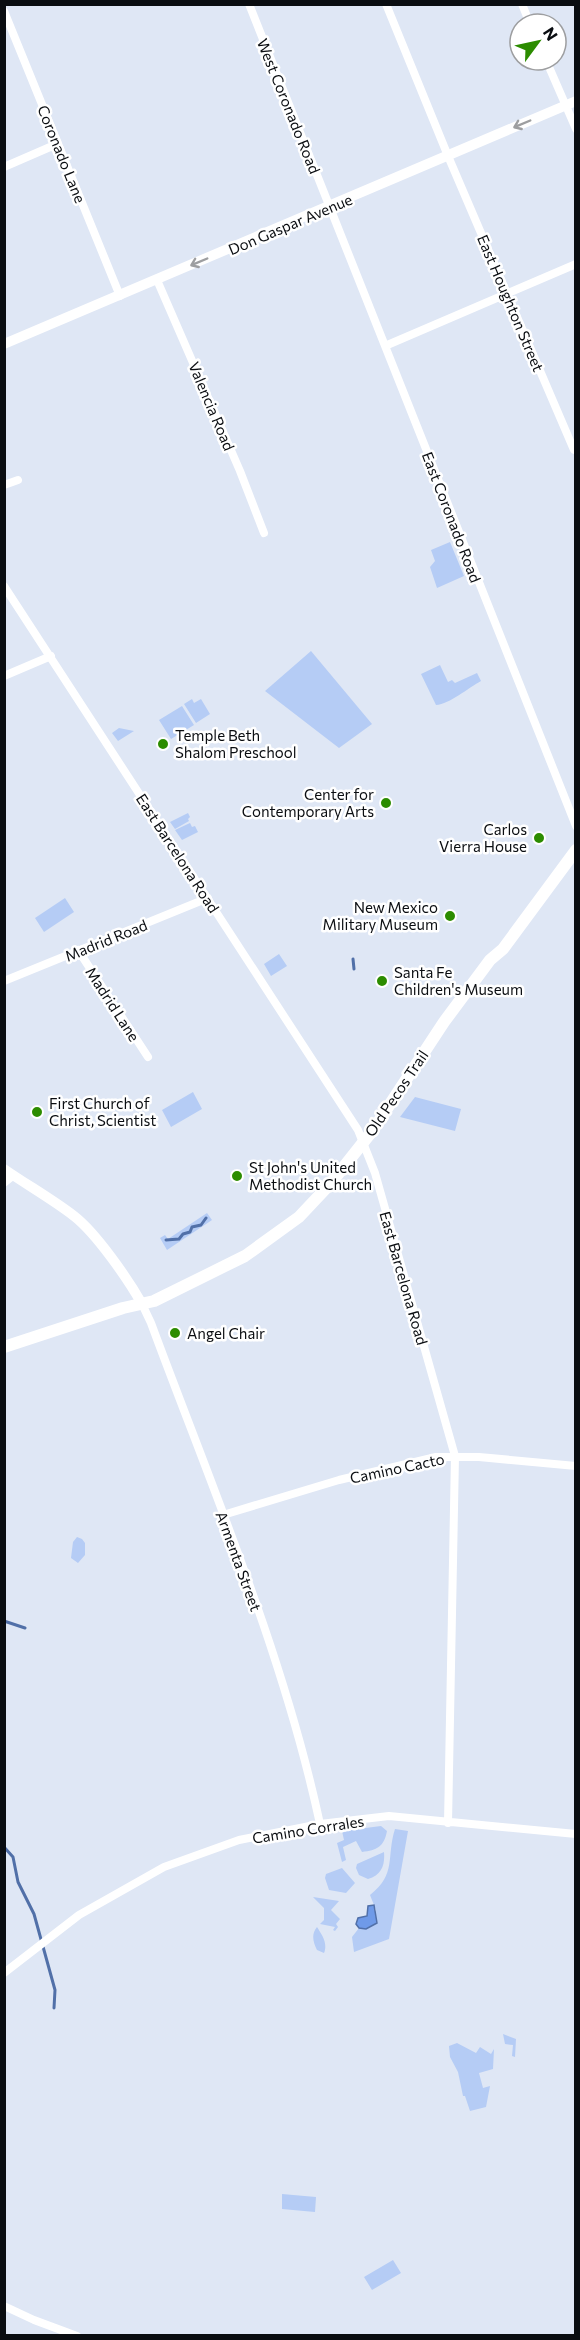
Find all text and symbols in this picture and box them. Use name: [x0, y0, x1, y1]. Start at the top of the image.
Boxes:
north arrow: [508, 12, 568, 72]
text: N: [540, 23, 562, 44]
street label: West Coronado Road: [254, 36, 324, 176]
street label: Coronado Lane: [34, 103, 90, 206]
one-way arrow: [513, 119, 531, 131]
street label: Don Gaspar Avenue: [225, 190, 355, 258]
street label: East Houghton Street: [474, 232, 548, 374]
one-way arrow: [190, 257, 208, 268]
street label: Valencia Road: [185, 359, 239, 453]
street label: East Coronado Road: [419, 449, 485, 585]
place label: Temple Beth Shalom Preschool: [175, 726, 297, 761]
marker: Temple Beth Shalom Preschool: [156, 737, 170, 751]
place label: Center for Contemporary Arts: [242, 785, 374, 820]
street label: East Barcelona Road: [133, 790, 223, 916]
marker: Center for Contemporary Arts: [379, 796, 393, 810]
place label: Carlos Vierra House: [439, 820, 527, 855]
marker: Carlos Vierra House: [532, 831, 546, 845]
place label: New Mexico Military Museum: [323, 898, 438, 933]
marker: New Mexico Military Museum: [443, 909, 457, 923]
street label: Madrid Road: [62, 915, 150, 965]
street label: Madrid Lane: [82, 963, 144, 1045]
place label: Santa Fe Children's Museum: [394, 963, 523, 998]
marker: Santa Fe Children's Museum: [375, 974, 389, 988]
street label: Old Pecos Trail: [360, 1046, 432, 1140]
place label: First Church of Christ, Scientist: [49, 1094, 157, 1129]
marker: First Church of Christ, Scientist: [30, 1105, 44, 1119]
place label: St John's United Methodist Church: [249, 1158, 372, 1193]
marker: St John's United Methodist Church: [230, 1169, 244, 1183]
street label: East Barcelona Road: [376, 1209, 432, 1347]
place label: Angel Chair: [187, 1324, 265, 1342]
marker: Angel Chair: [168, 1326, 182, 1340]
street label: Camino Cacto: [348, 1449, 446, 1487]
street label: Armenta Street: [213, 1508, 265, 1614]
street label: Camino Corrales: [251, 1811, 365, 1847]

